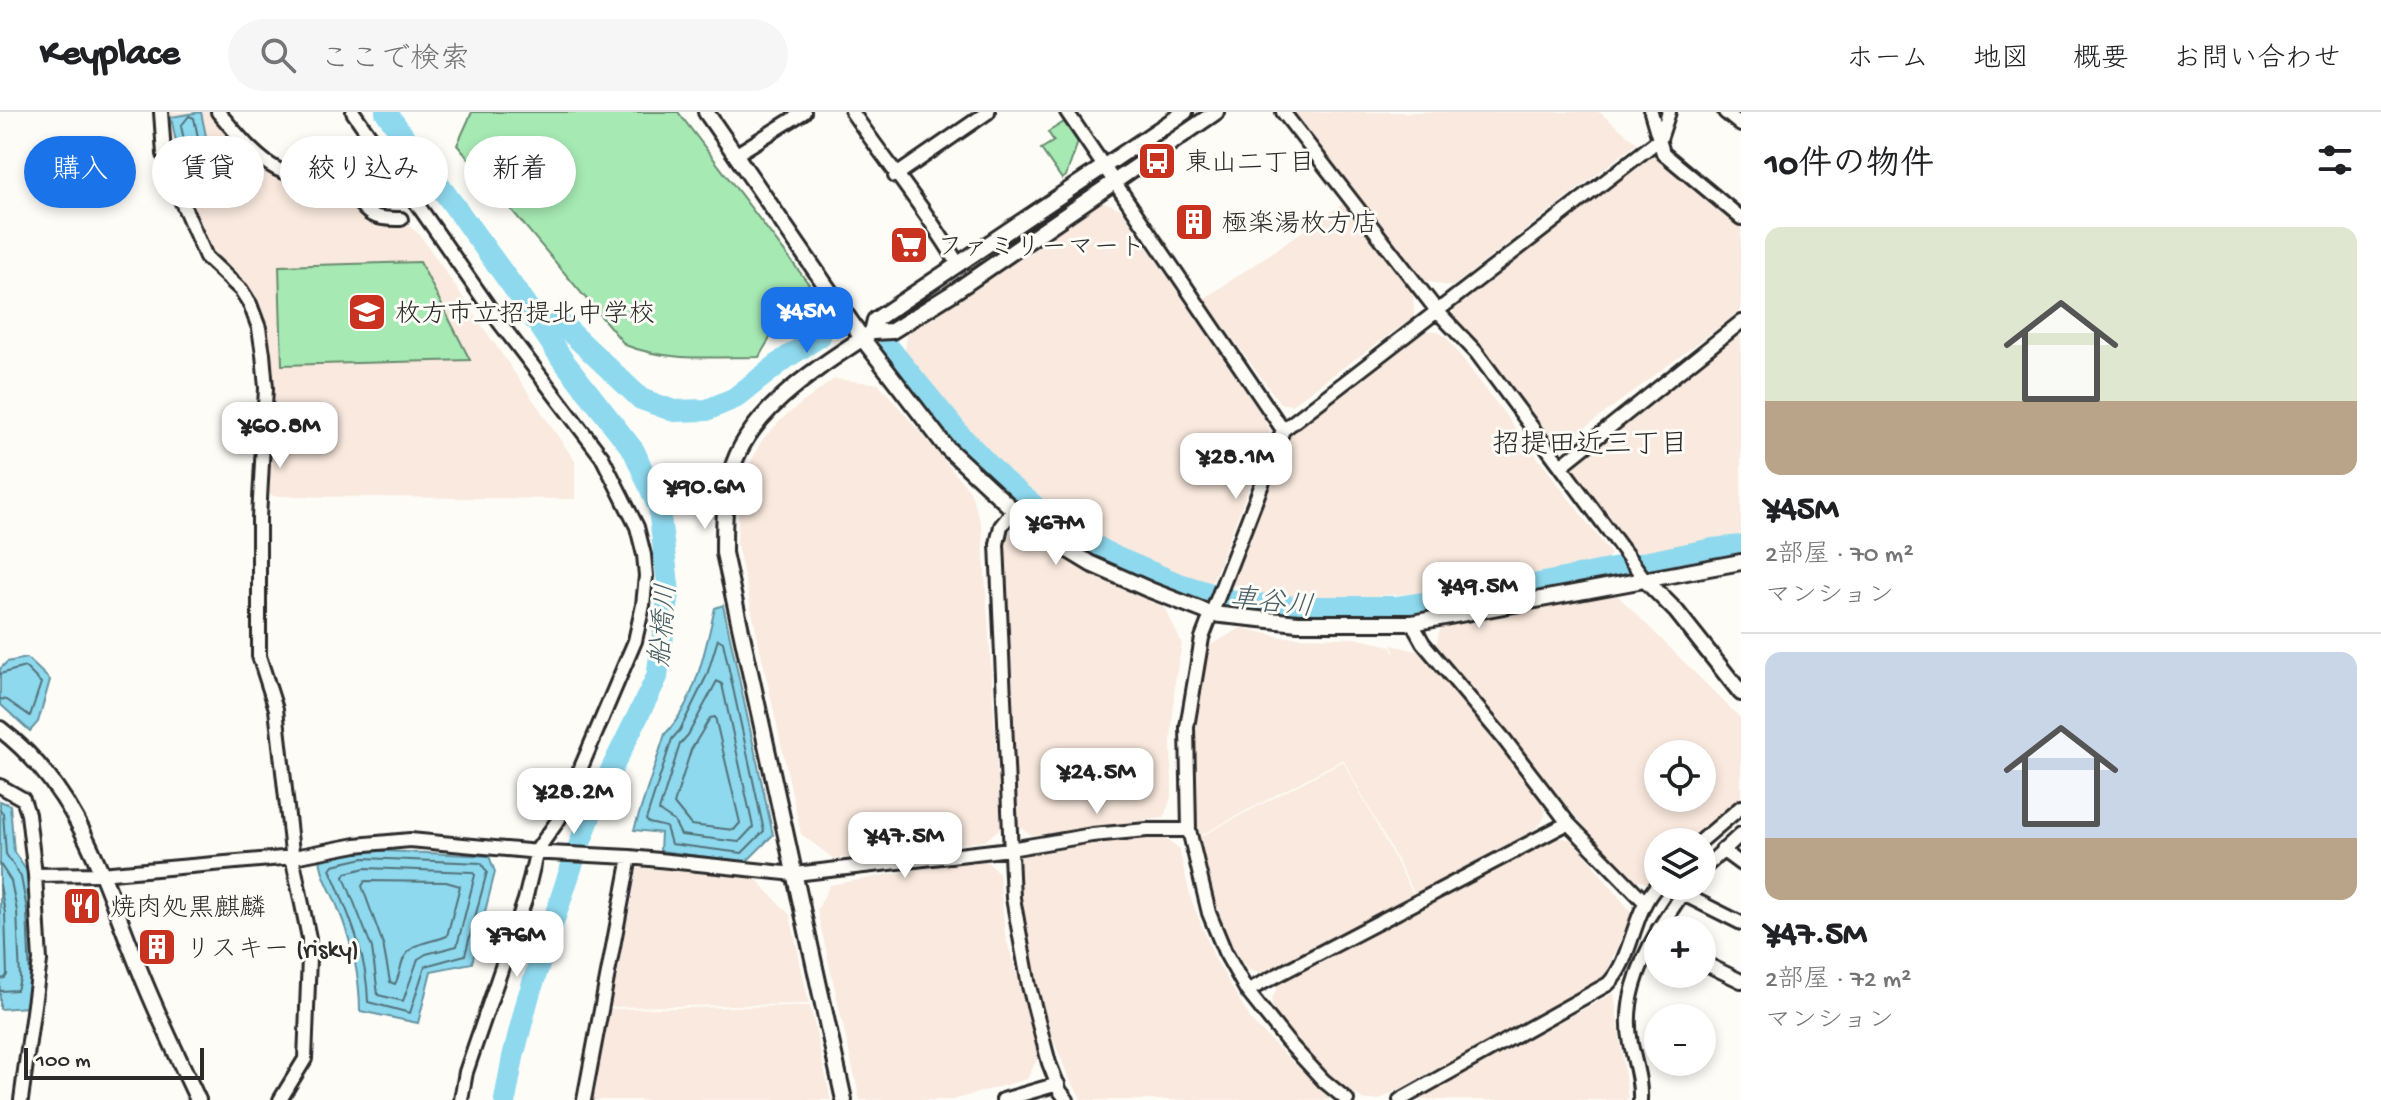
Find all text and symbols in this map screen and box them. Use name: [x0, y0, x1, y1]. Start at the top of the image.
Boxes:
search box: [228, 19, 788, 91]
text: Keyplace: [40, 33, 180, 77]
icon: search: [256, 33, 300, 77]
text: ここで検索: [320, 44, 470, 79]
text: ホーム: [1846, 44, 1929, 77]
text: 地図: [1973, 44, 2029, 77]
text: 概要: [2073, 44, 2129, 77]
text: お問い合わせ: [2173, 44, 2341, 77]
chip: 購入: [24, 136, 136, 208]
chip: 賃貸: [152, 136, 264, 208]
chip: 絞り込み: [280, 136, 448, 208]
chip: 新着: [464, 136, 576, 208]
icon: filters: [2313, 138, 2357, 182]
bus stop icon: 東山二丁目: [1136, 140, 1178, 182]
text: 10件の物件: [1765, 147, 1934, 187]
place label: 東山二丁目: [1185, 148, 1315, 181]
building icon: 極楽湯枚方店: [1173, 201, 1215, 243]
place label: 極楽湯枚方店: [1222, 209, 1378, 242]
supermarket icon: ファミリーマート: [888, 224, 930, 266]
place label: ファミリーマート: [937, 234, 1146, 265]
icon: home: [1989, 279, 2133, 423]
pin: ¥45M: [760, 287, 854, 355]
school or university icon: 枚方市立招提北中学校: [346, 291, 388, 333]
text: ¥45M: [779, 297, 835, 328]
place label: 枚方市立招提北中学校: [395, 299, 655, 332]
pin: ¥60.8M: [215, 402, 345, 470]
text: ¥60.8M: [240, 412, 320, 443]
district label: 招提田近三丁目: [1492, 429, 1688, 463]
pin: ¥28.1M: [1171, 433, 1301, 501]
text: ¥28.1M: [1198, 443, 1274, 474]
pin: ¥90.6M: [640, 463, 770, 531]
text: ¥90.6M: [665, 473, 745, 504]
text: ¥45M: [1765, 491, 1838, 531]
pin: ¥67M: [1009, 499, 1103, 567]
text: ¥67M: [1028, 509, 1084, 540]
text: 2部屋 · 70 m²: [1765, 541, 1913, 572]
pin: ¥49.5M: [1414, 562, 1544, 630]
text: ¥49.5M: [1440, 572, 1518, 603]
water label: 船橋川: [644, 582, 686, 669]
text: マンション: [1765, 582, 1894, 613]
water label: 車谷川: [1228, 583, 1315, 625]
icon: home: [1989, 704, 2133, 848]
map controls: [1644, 740, 1716, 1076]
button: locate: [1644, 740, 1716, 812]
pin: ¥24.5M: [1032, 748, 1162, 816]
text: ¥24.5M: [1059, 758, 1135, 789]
pin: ¥28.2M: [509, 768, 639, 836]
text: ¥28.2M: [535, 778, 613, 809]
pin: ¥47.5M: [840, 812, 970, 880]
text: ¥47.5M: [866, 822, 944, 853]
button: layers: [1644, 828, 1716, 900]
restaurant icon: 焼肉処黒麒麟: [61, 885, 103, 927]
place label: 焼肉処黒麒麟: [110, 894, 266, 926]
pin: ¥76M: [470, 911, 564, 979]
button: +: [1644, 916, 1716, 988]
text: ¥47.5M: [1765, 916, 1867, 956]
text: ¥76M: [489, 921, 545, 952]
building icon: リスキー (risky): [136, 926, 178, 968]
place label: リスキー (risky): [185, 936, 359, 967]
text: 2部屋 · 72 m²: [1765, 966, 1911, 997]
button: −: [1644, 1004, 1716, 1076]
text: マンション: [1765, 1007, 1894, 1038]
scale bar: [24, 1044, 204, 1080]
text: 100 m: [36, 1049, 91, 1075]

